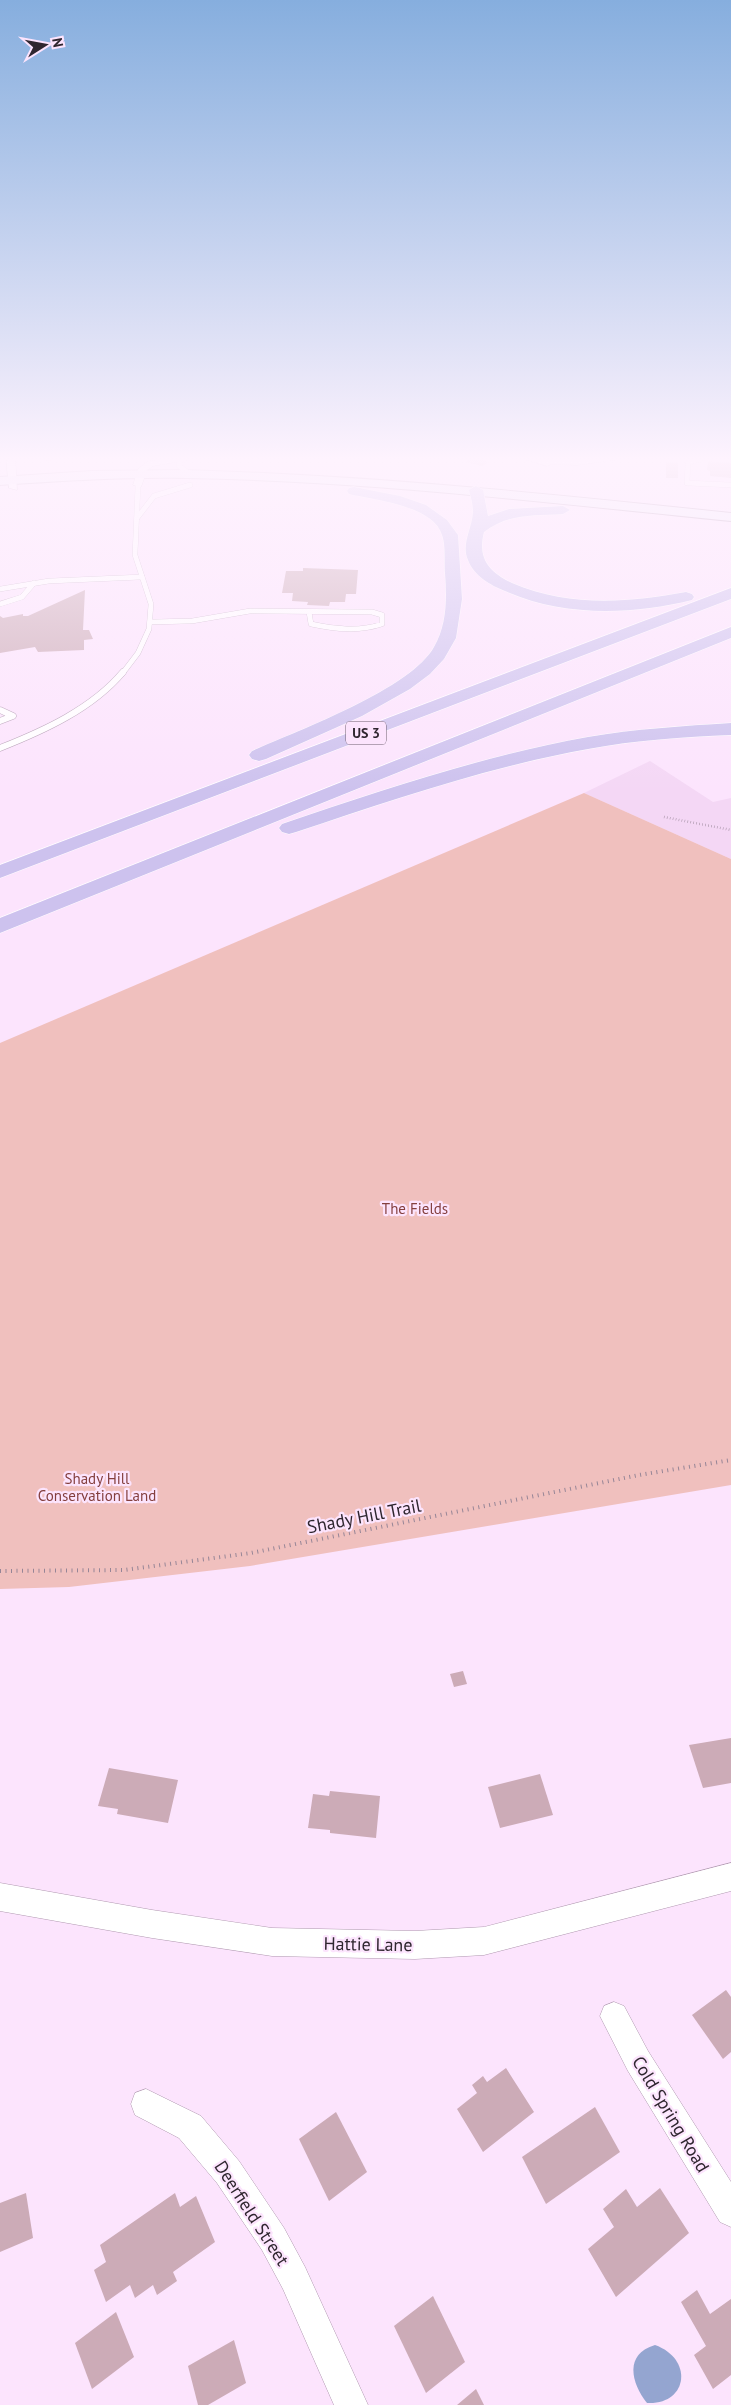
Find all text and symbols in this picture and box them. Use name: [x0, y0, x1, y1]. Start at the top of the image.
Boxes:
north arrow: [20, 20, 70, 70]
text: N: [48, 36, 67, 49]
road number: US 3: [346, 721, 386, 744]
park label: The Fields: [382, 1199, 448, 1218]
park label: Shady Hill Conservation Land: [38, 1469, 156, 1505]
street label: Shady Hill Trail: [305, 1494, 424, 1538]
street label: Hattie Lane: [323, 1932, 413, 1956]
street label: Cold Spring Road: [627, 2052, 715, 2176]
street label: Deerfield Street: [210, 2156, 294, 2270]

